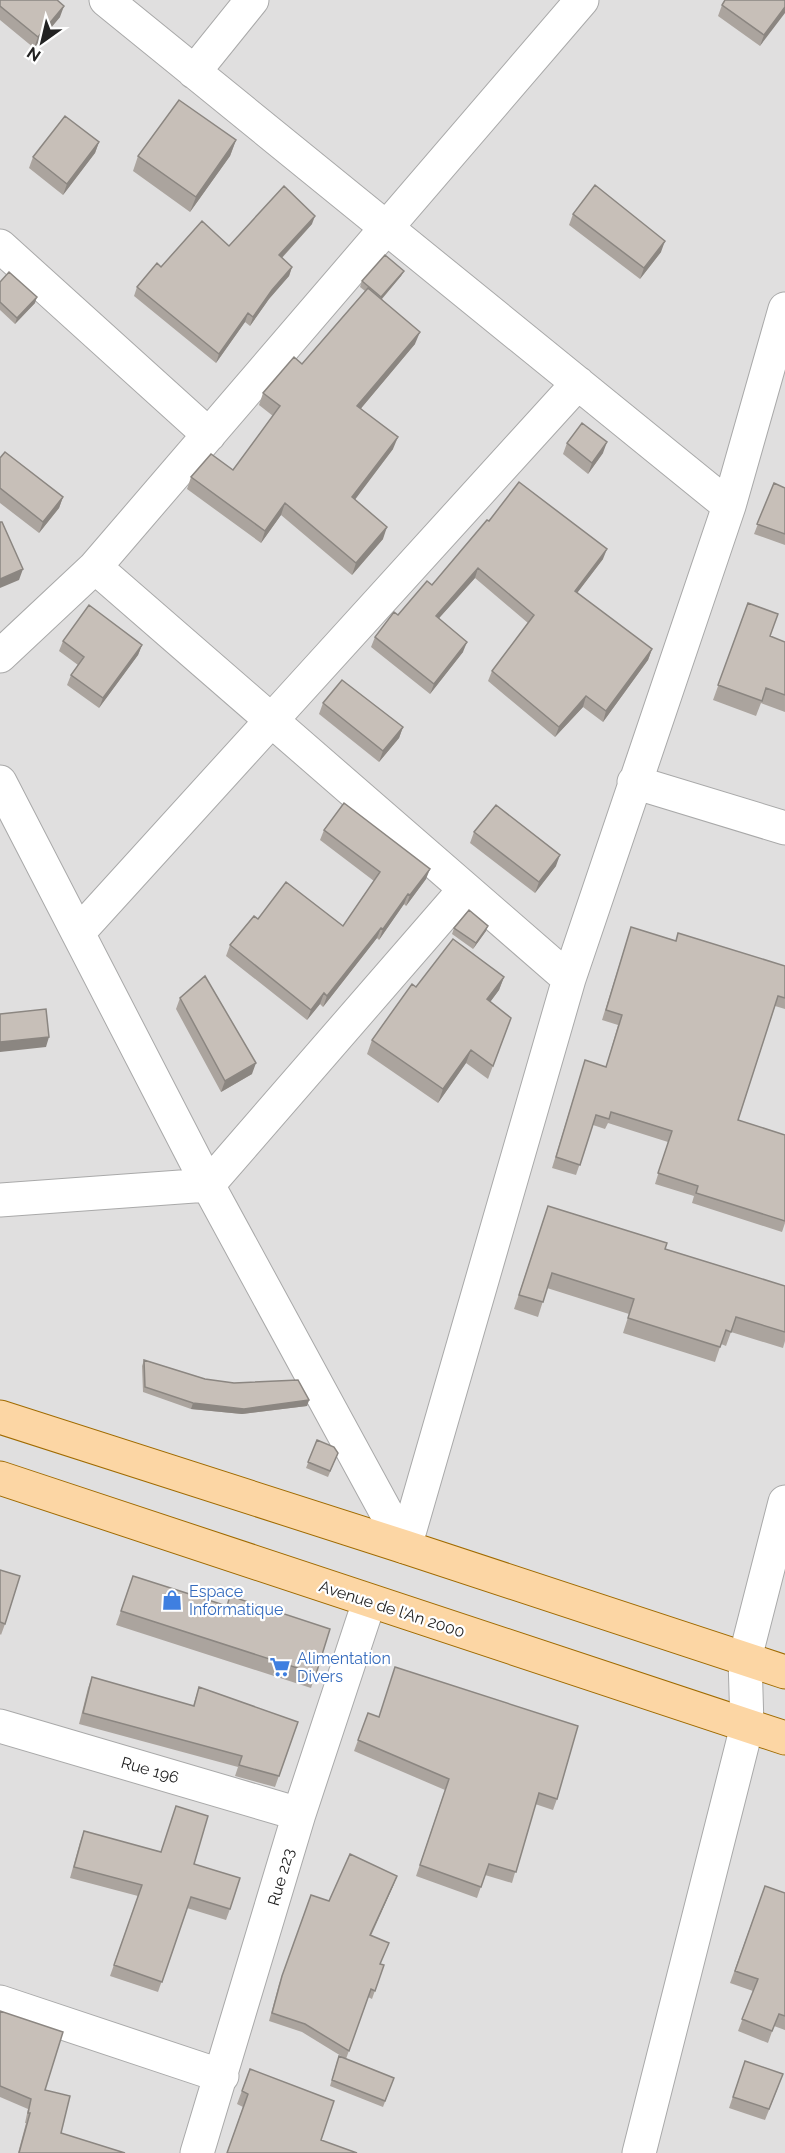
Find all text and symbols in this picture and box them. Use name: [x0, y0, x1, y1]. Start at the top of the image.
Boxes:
north arrow: [12, 12, 72, 72]
text: N: [24, 43, 44, 65]
street label: Avenue de l'An 2000: [317, 1577, 467, 1641]
place label: Espace Informatique: [189, 1582, 283, 1619]
shop icon: Espace Informatique: [160, 1588, 184, 1612]
place label: Alimentation Divers: [297, 1649, 391, 1686]
supermarket icon: Alimentation Divers: [268, 1655, 292, 1679]
street label: Rue 196: [119, 1753, 181, 1787]
street label: Rue 223: [264, 1846, 298, 1908]

